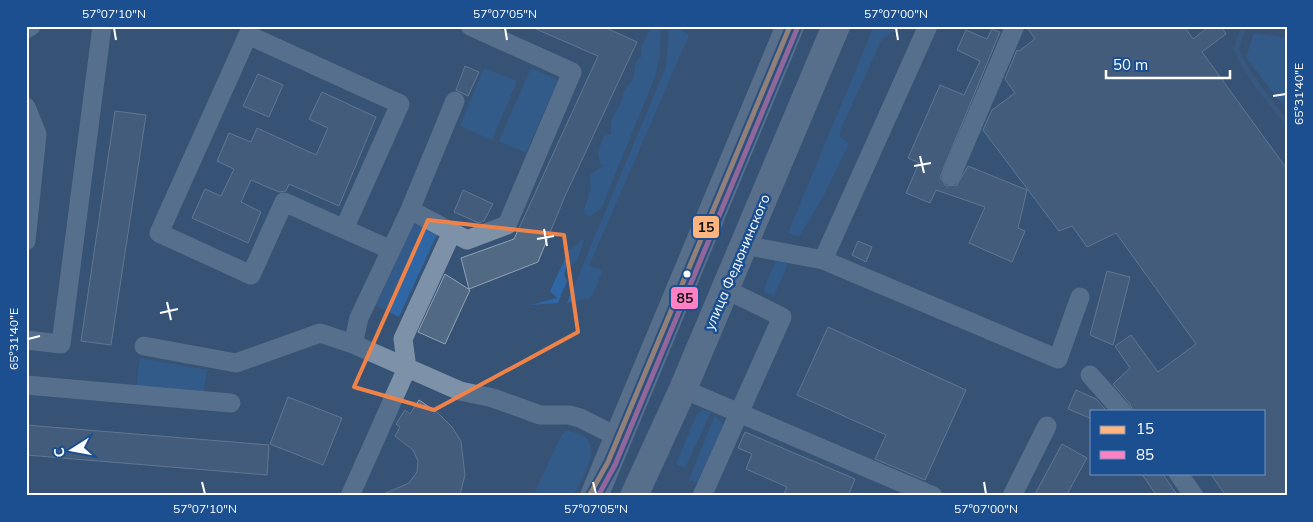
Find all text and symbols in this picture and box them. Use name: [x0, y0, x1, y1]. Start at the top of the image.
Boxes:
text: 57°07'10"N: [82, 6, 146, 21]
text: 57°07'05"N: [473, 6, 537, 21]
text: 57°07'00"N: [864, 6, 928, 21]
scale bar: [1106, 48, 1229, 80]
text: 50 m: [1113, 55, 1148, 74]
text: 65°31'40"E: [1291, 63, 1306, 125]
street label: улица Федюнинского: [700, 191, 774, 333]
line badge: 15: [692, 215, 720, 239]
text: 15: [698, 218, 714, 236]
unlabelled marker: [682, 269, 692, 279]
line badge: 85: [670, 286, 699, 310]
text: 85: [677, 289, 693, 307]
text: 65°31'40"E: [6, 308, 21, 370]
legend: [1090, 410, 1266, 474]
text: 15: [1136, 419, 1154, 438]
north arrow: [48, 424, 98, 474]
text: 85: [1136, 445, 1154, 464]
text: С: [49, 446, 69, 459]
text: 57°07'10"N: [173, 501, 237, 516]
text: 57°07'05"N: [564, 501, 628, 516]
text: 57°07'00"N: [954, 501, 1018, 516]

